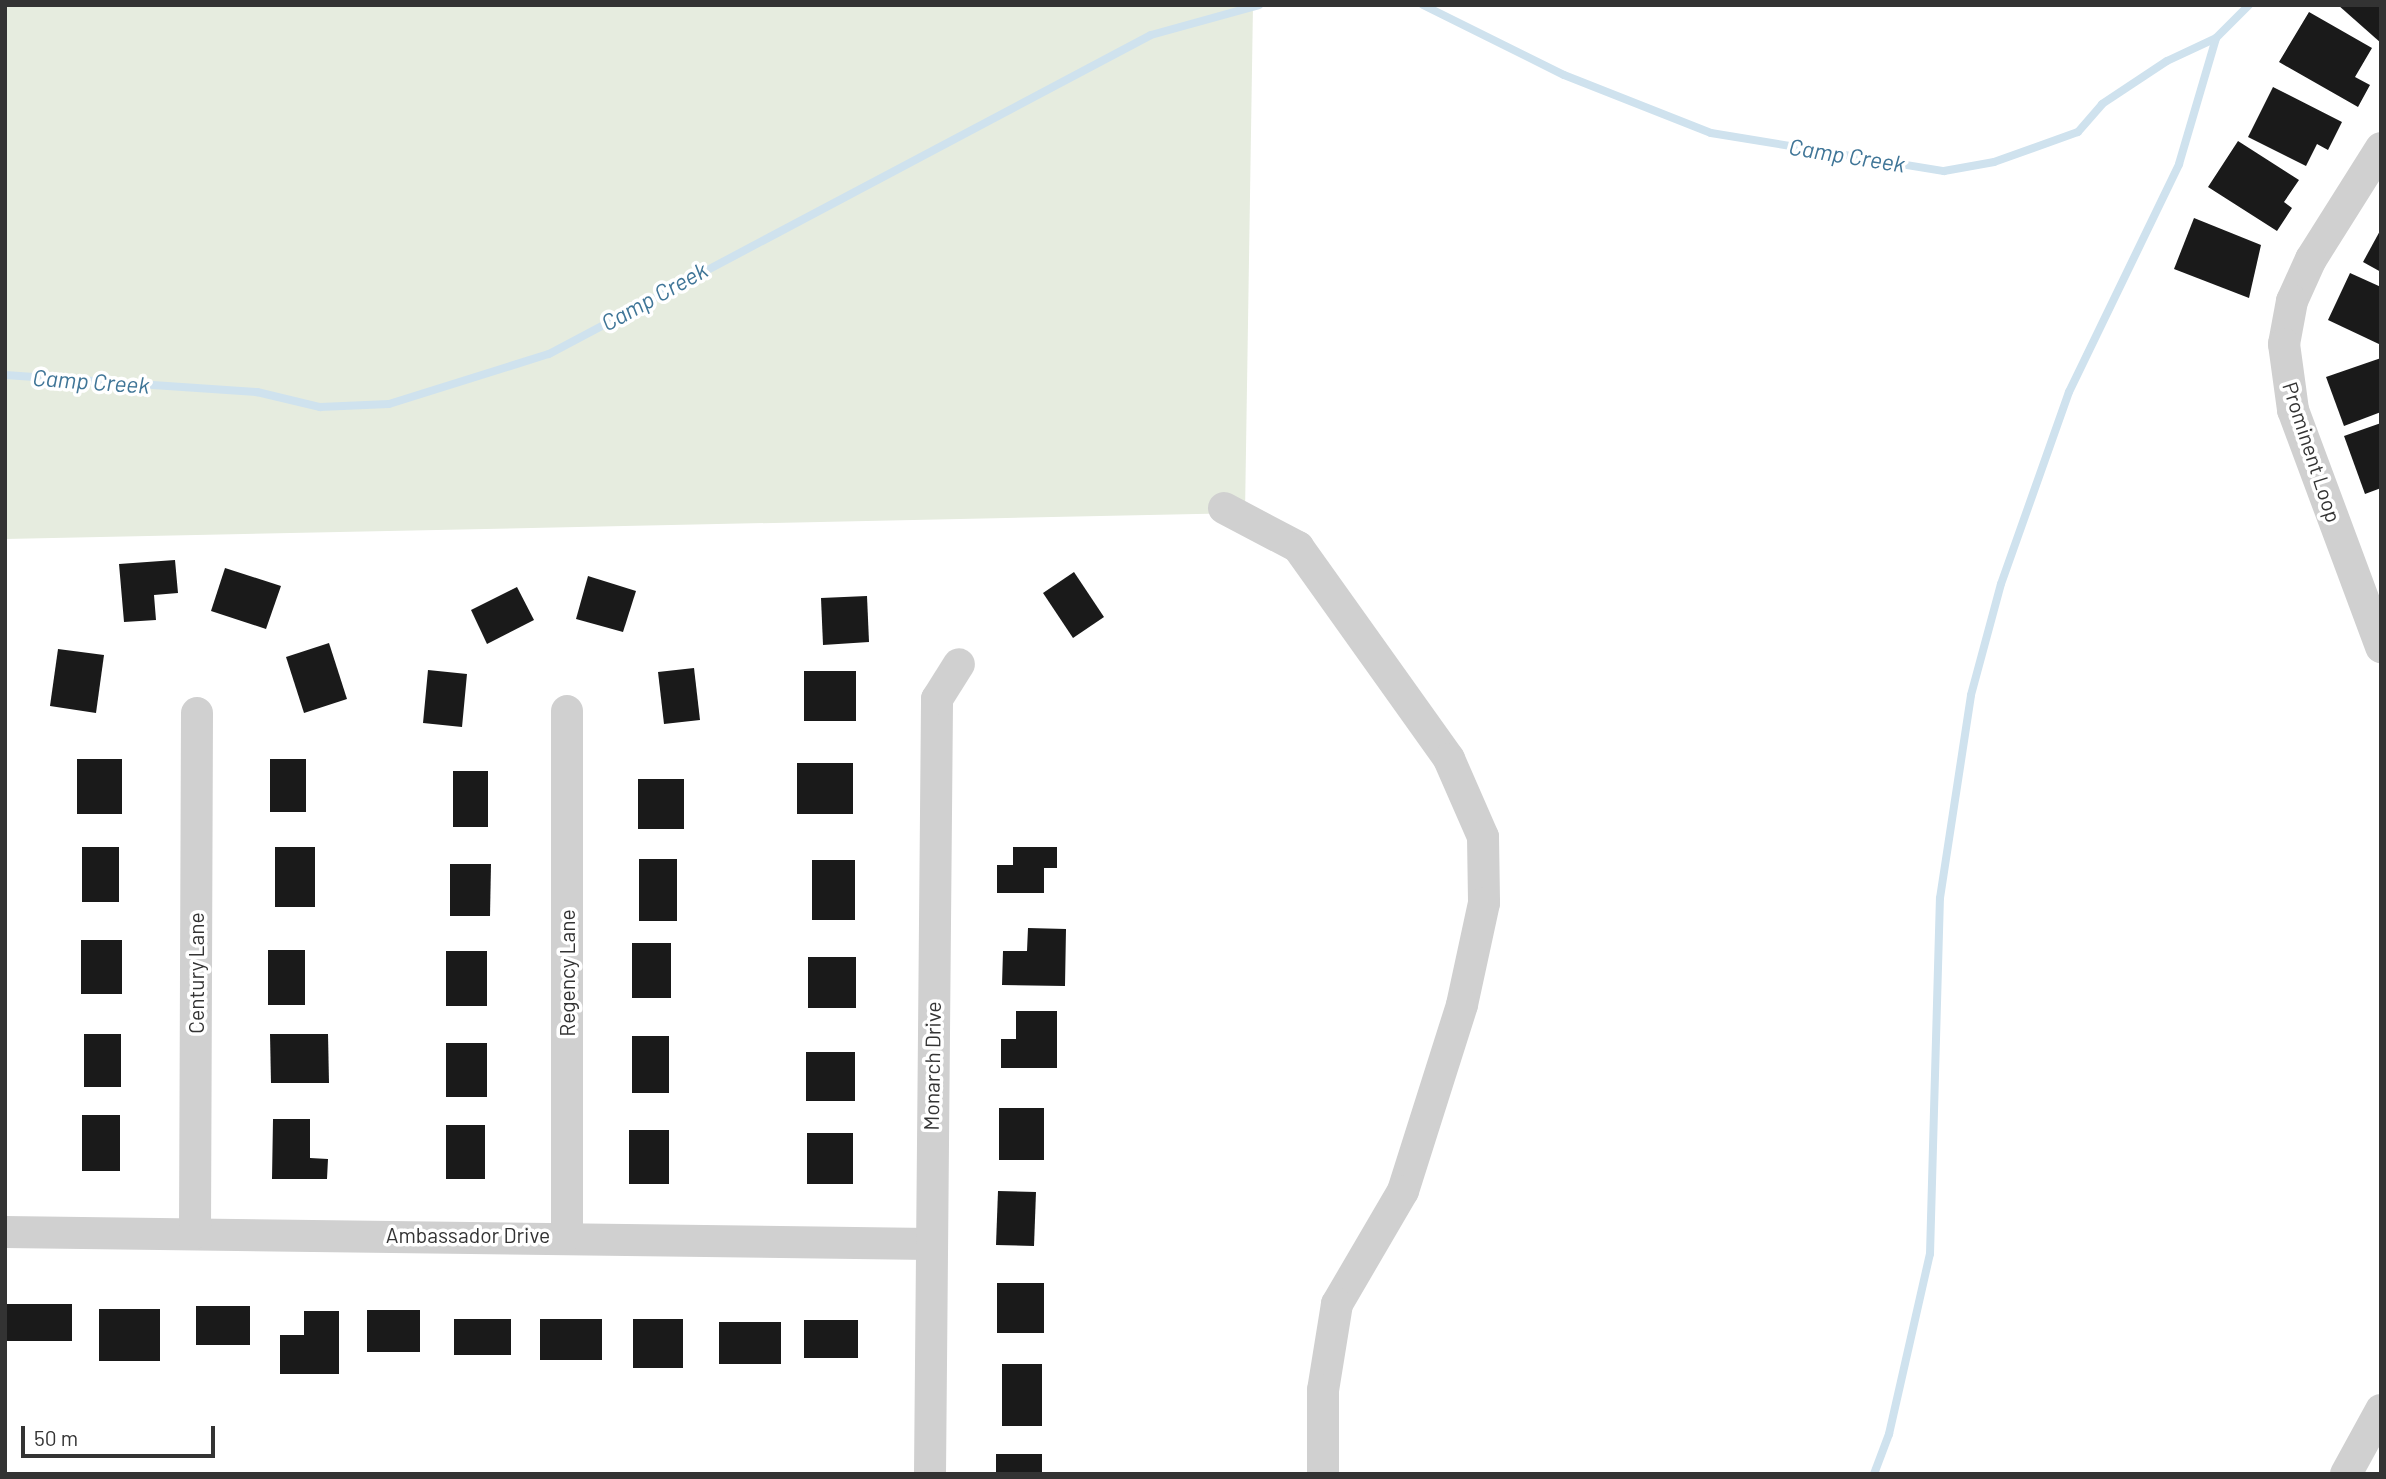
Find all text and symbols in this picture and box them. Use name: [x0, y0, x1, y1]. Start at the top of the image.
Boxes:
water label: Camp Creek: [1787, 132, 1907, 178]
water label: Camp Creek: [596, 256, 712, 336]
water label: Camp Creek: [32, 363, 150, 399]
street label: Prominent Loop: [2277, 379, 2347, 525]
street label: Regency Lane: [554, 909, 580, 1037]
street label: Century Lane: [183, 912, 209, 1034]
street label: Monarch Drive: [918, 1001, 946, 1131]
street label: Ambassador Drive: [386, 1222, 550, 1248]
scale bar: [24, 1412, 219, 1456]
text: 50 m: [34, 1425, 78, 1450]

